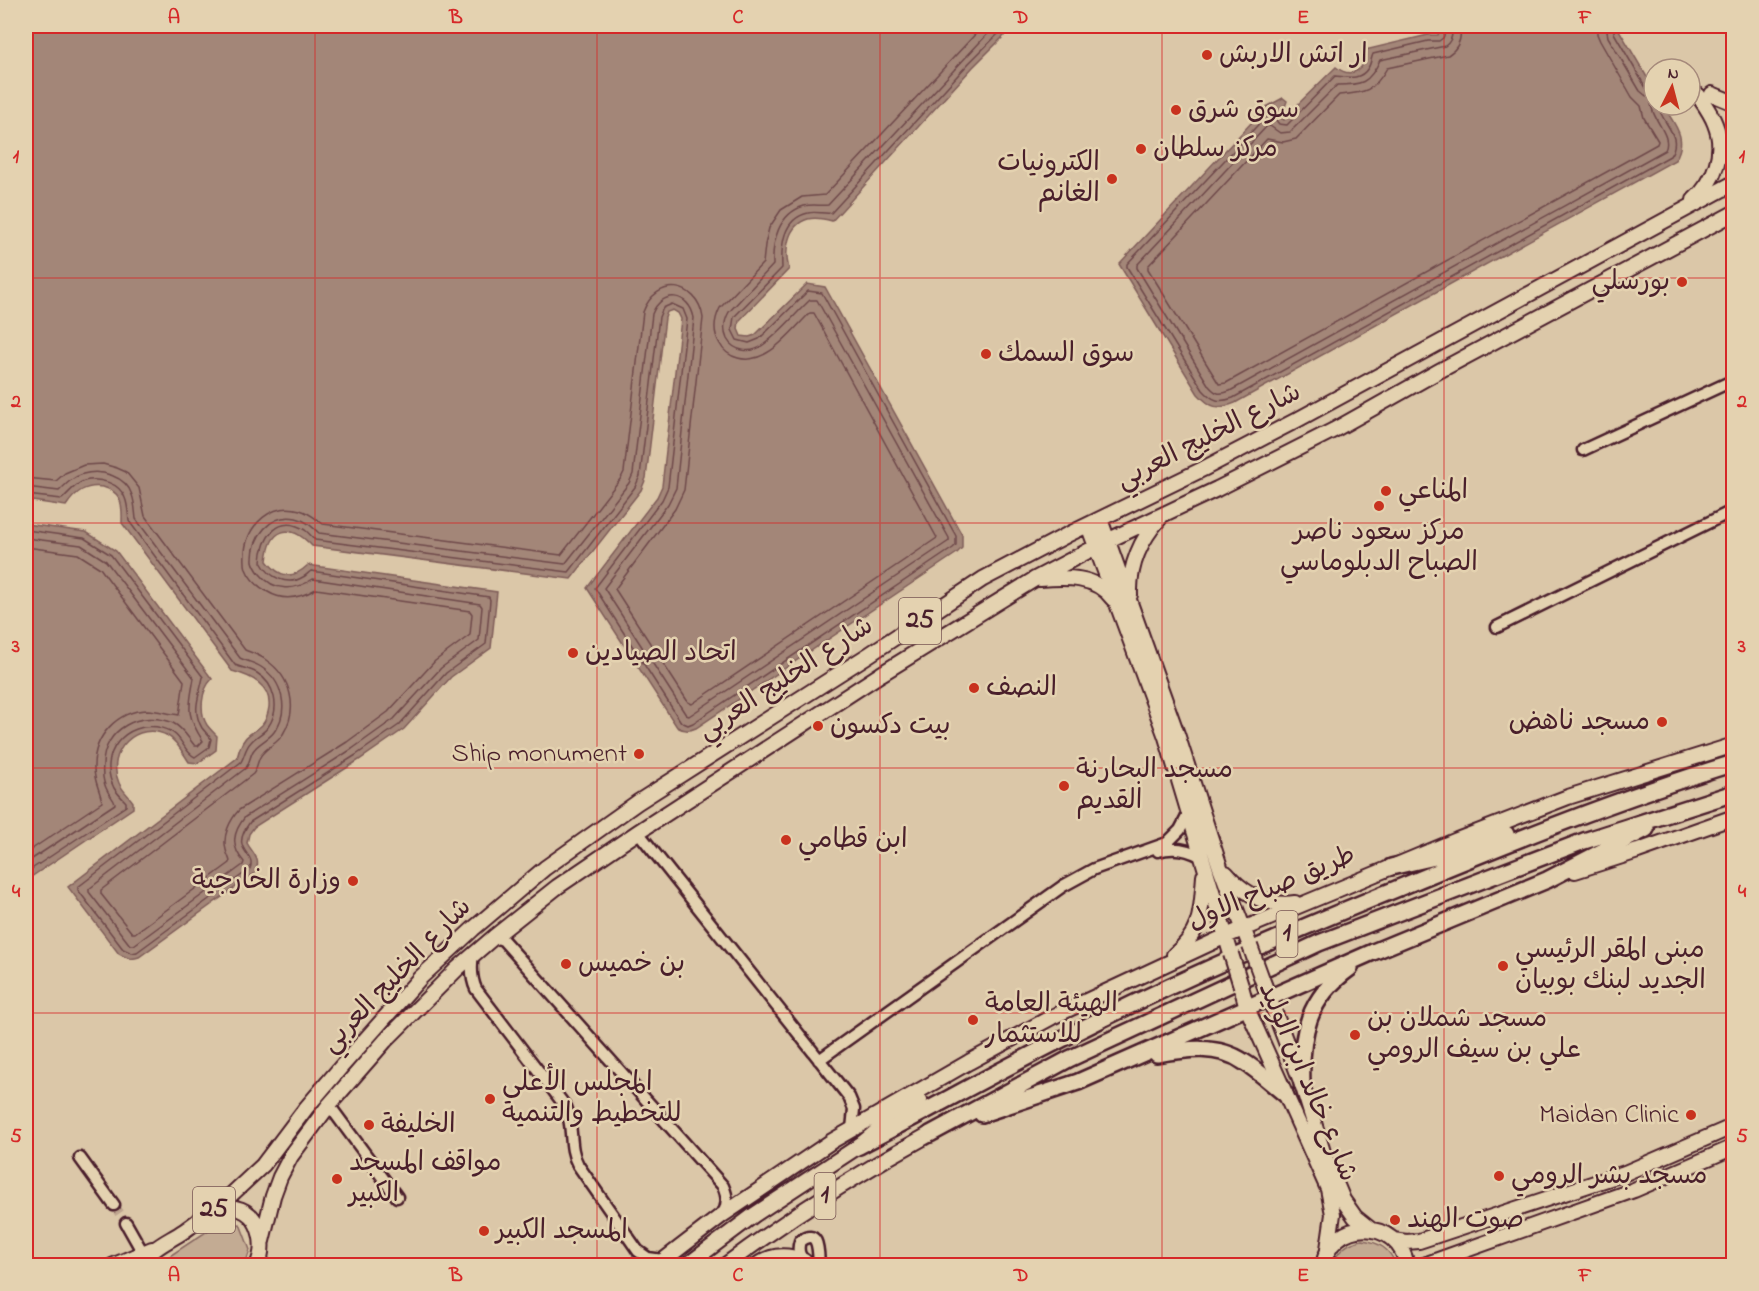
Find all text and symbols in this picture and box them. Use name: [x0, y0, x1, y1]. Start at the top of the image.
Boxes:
text: A: [168, 4, 180, 33]
text: B: [448, 4, 463, 33]
text: C: [733, 4, 744, 33]
text: D: [1013, 4, 1028, 33]
text: E: [1297, 4, 1309, 33]
text: F: [1578, 4, 1592, 33]
place label: ار اتش الاربش: [1219, 36, 1368, 75]
marker: ار اتش الاربش: [1200, 48, 1214, 62]
north arrow: [1642, 57, 1702, 117]
text: N: [1667, 62, 1680, 87]
place label: سوق شرق: [1188, 91, 1299, 130]
marker: سوق شرق: [1169, 103, 1183, 117]
place label: مركز سلطان: [1153, 130, 1278, 169]
marker: مركز سلطان: [1134, 142, 1148, 156]
text: 1: [13, 143, 20, 172]
text: 1: [1739, 143, 1746, 172]
place label: الكترونيات الغانم: [997, 144, 1100, 214]
marker: الكترونيات الغانم: [1105, 172, 1119, 186]
place label: بورسلي: [1592, 263, 1670, 303]
marker: بورسلي: [1675, 275, 1689, 289]
place label: سوق السمك: [998, 335, 1134, 374]
marker: سوق السمك: [979, 347, 993, 361]
street label: شارع الخليج العربي: [1110, 374, 1309, 501]
text: 2: [10, 388, 21, 417]
text: 2: [1736, 388, 1747, 417]
place label: المناعي: [1398, 472, 1468, 512]
marker: المناعي: [1379, 484, 1393, 498]
marker: مركز سعود ناصر الصباح الدبلوماسي: [1372, 499, 1386, 513]
place label: مركز سعود ناصر الصباح الدبلوماسي: [1280, 513, 1478, 584]
road number: 25: [899, 598, 941, 644]
street label: شارع الخليج العربي: [690, 607, 882, 751]
text: 3: [11, 633, 20, 662]
text: 3: [1737, 633, 1746, 662]
place label: اتحاد الصيادين: [585, 634, 737, 673]
marker: اتحاد الصيادين: [566, 646, 580, 660]
place label: النصف: [986, 669, 1057, 708]
marker: النصف: [967, 681, 981, 695]
place label: مسجد ناهض: [1508, 703, 1650, 742]
place label: بيت دكسون: [830, 707, 951, 746]
marker: مسجد ناهض: [1655, 715, 1669, 729]
marker: بيت دكسون: [811, 719, 825, 733]
place label: Ship monument: [451, 735, 627, 774]
marker: Ship monument: [632, 747, 646, 761]
place label: مسجد البحارنة القديم: [1076, 751, 1233, 821]
marker: مسجد البحارنة القديم: [1057, 779, 1071, 793]
place label: ابن قطامي: [798, 821, 908, 861]
marker: ابن قطامي: [779, 833, 793, 847]
street label: طريق صباح الاول: [1182, 836, 1362, 942]
place label: وزارة الخارجية: [192, 862, 341, 901]
marker: وزارة الخارجية: [346, 874, 360, 888]
text: 4: [12, 878, 21, 907]
text: 4: [1738, 878, 1747, 907]
street label: شارع الخليج العربي: [313, 890, 482, 1063]
road number: 1: [1276, 911, 1298, 957]
place label: مبنى المقر الرئيسي الجديد لبنك بوبيان: [1515, 931, 1706, 1001]
place label: بن خميس: [578, 945, 685, 984]
marker: بن خميس: [559, 957, 573, 971]
marker: مبنى المقر الرئيسي الجديد لبنك بوبيان: [1496, 959, 1510, 973]
street label: شارع خالد ابن الوليد: [1247, 976, 1367, 1188]
place label: الهيئة العامة للاستثمار: [984, 985, 1118, 1055]
place label: مسجد شملان بن علي بن سيف الرومي: [1367, 1000, 1581, 1071]
marker: الهيئة العامة للاستثمار: [966, 1013, 980, 1027]
marker: مسجد شملان بن علي بن سيف الرومي: [1348, 1028, 1362, 1042]
place label: المجلس الأعلى للتخطيط والتنمية: [502, 1063, 682, 1134]
marker: المجلس الأعلى للتخطيط والتنمية: [483, 1092, 497, 1106]
place label: Maidan Clinic: [1539, 1096, 1679, 1135]
place label: الخليفة: [381, 1106, 456, 1145]
marker: Maidan Clinic: [1684, 1108, 1698, 1122]
marker: الخليفة: [362, 1118, 376, 1132]
text: 5: [10, 1123, 22, 1152]
text: 5: [1736, 1123, 1748, 1152]
place label: مواقف المسجد الكبير: [347, 1144, 501, 1214]
place label: مسجد بشر الرومي: [1511, 1157, 1707, 1197]
marker: مسجد بشر الرومي: [1492, 1169, 1506, 1183]
marker: مواقف المسجد الكبير: [330, 1172, 344, 1186]
road number: 1: [814, 1173, 836, 1219]
road number: 25: [193, 1187, 235, 1233]
place label: صوت الهند: [1407, 1201, 1524, 1240]
place label: المسجد الكبير: [494, 1212, 628, 1251]
marker: صوت الهند: [1388, 1213, 1402, 1227]
marker: المسجد الكبير: [477, 1224, 491, 1238]
text: A: [168, 1262, 180, 1291]
text: B: [448, 1262, 463, 1291]
text: C: [733, 1262, 744, 1291]
text: D: [1013, 1262, 1028, 1291]
text: E: [1297, 1262, 1309, 1291]
text: F: [1578, 1262, 1592, 1291]

